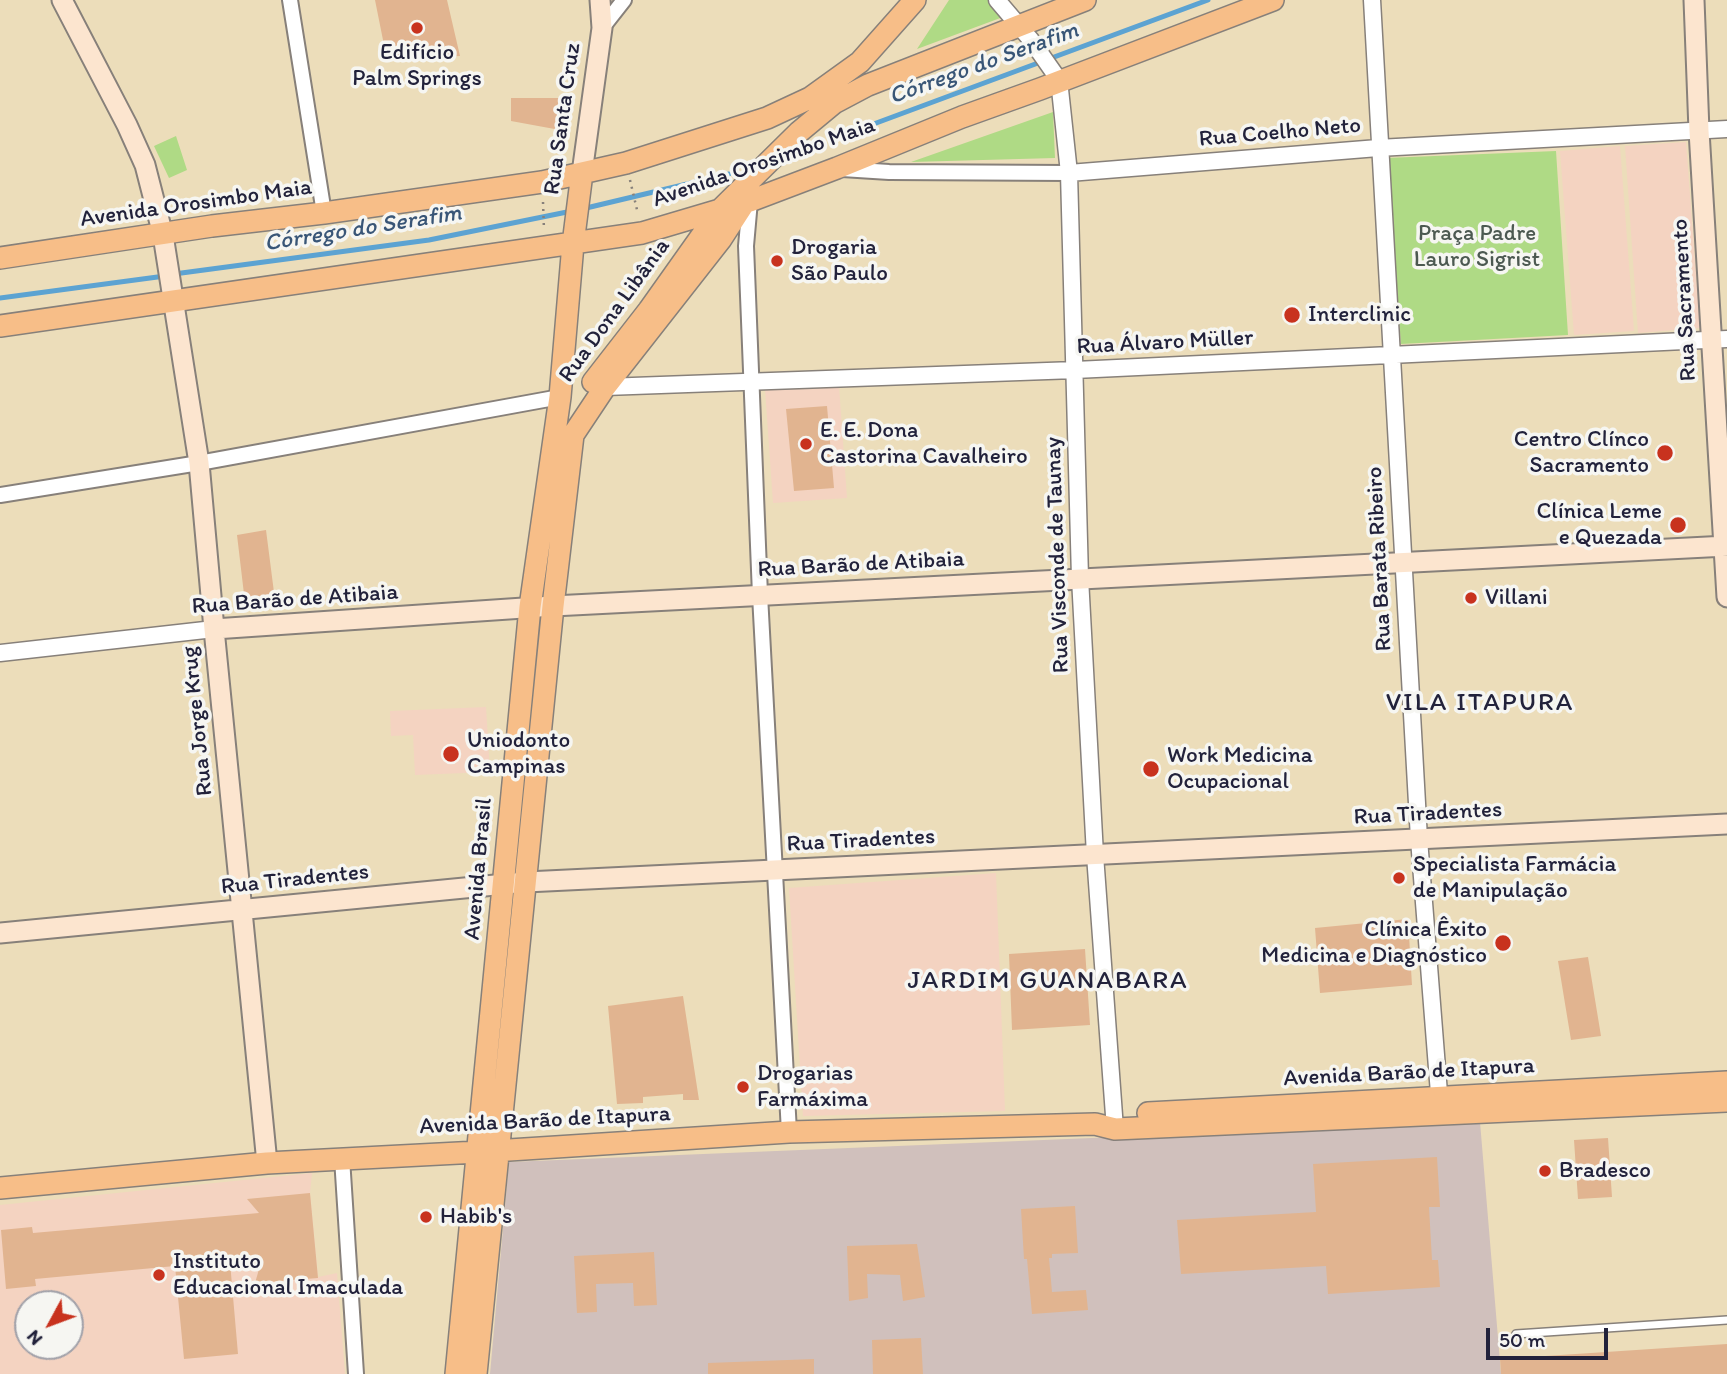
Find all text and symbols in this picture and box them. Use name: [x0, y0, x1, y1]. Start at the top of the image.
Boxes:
water label: Córrego do Serafim: [885, 16, 1083, 112]
marker: Edifício Palm Springs: [409, 20, 425, 36]
place label: Edifício Palm Springs: [352, 39, 482, 93]
street label: Rua Santa Cruz: [539, 41, 587, 197]
street label: Avenida Orosimbo Maia: [649, 112, 879, 214]
street label: Rua Coelho Neto: [1198, 112, 1362, 154]
street label: Avenida Orosimbo Maia: [78, 174, 314, 234]
water label: Córrego do Serafim: [262, 199, 464, 259]
street label: Rua Sacramento: [1667, 218, 1703, 382]
park label: Praça Padre Lauro Sigrist: [1414, 220, 1540, 274]
street label: Rua Dona Libânia: [554, 234, 676, 388]
place label: Drogaria São Paulo: [791, 234, 888, 288]
marker: Drogaria São Paulo: [769, 253, 785, 269]
place label: Interclinic: [1308, 301, 1411, 329]
marker: Interclinic: [1282, 305, 1302, 325]
street label: Rua Álvaro Müller: [1076, 325, 1254, 361]
place label: E. E. Dona Castorina Cavalheiro: [820, 417, 1028, 471]
place label: Centro Clínco Sacramento: [1514, 426, 1649, 480]
marker: E. E. Dona Castorina Cavalheiro: [798, 436, 814, 452]
street label: Rua Visconde de Taunay: [1040, 436, 1076, 674]
marker: Centro Clínco Sacramento: [1655, 443, 1675, 463]
street label: Rua Barata Ribeiro: [1361, 466, 1399, 652]
place label: Clínica Leme e Quezada: [1537, 498, 1662, 552]
marker: Clínica Leme e Quezada: [1668, 515, 1688, 535]
street label: Rua Barão de Atibaia: [757, 546, 965, 584]
street label: Rua Barão de Atibaia: [191, 579, 399, 621]
place label: Villani: [1485, 584, 1548, 612]
marker: Villani: [1463, 590, 1479, 606]
street label: Rua Jorge Krug: [176, 645, 220, 797]
district label: VILA ITAPURA: [1386, 687, 1574, 719]
place label: Uniodonto Campinas: [467, 727, 570, 781]
place label: Work Medicina Ocupacional: [1167, 742, 1313, 796]
marker: Uniodonto Campinas: [441, 744, 461, 764]
marker: Work Medicina Ocupacional: [1141, 759, 1161, 779]
street label: Rua Tiradentes: [1353, 796, 1503, 832]
street label: Avenida Brasil: [459, 797, 499, 941]
street label: Rua Tiradentes: [786, 823, 936, 859]
place label: Specialista Farmácia de Manipulação: [1413, 851, 1616, 905]
street label: Rua Tiradentes: [220, 859, 370, 901]
marker: Specialista Farmácia de Manipulação: [1391, 870, 1407, 886]
place label: Clínica Êxito Medicina e Diagnóstico: [1261, 916, 1487, 970]
marker: Clínica Êxito Medicina e Diagnóstico: [1493, 933, 1513, 953]
district label: JARDIM GUANABARA: [910, 965, 1186, 997]
street label: Avenida Barão de Itapura: [1283, 1053, 1535, 1093]
place label: Drogarias Farmáxima: [757, 1060, 868, 1114]
marker: Drogarias Farmáxima: [735, 1079, 751, 1095]
street label: Avenida Barão de Itapura: [419, 1101, 671, 1141]
place label: Bradesco: [1559, 1157, 1651, 1185]
marker: Bradesco: [1537, 1163, 1553, 1179]
place label: Habib's: [440, 1203, 512, 1231]
marker: Habib's: [418, 1209, 434, 1225]
place label: Instituto Educacional Imaculada: [173, 1248, 403, 1302]
marker: Instituto Educacional Imaculada: [151, 1267, 167, 1283]
north arrow: [14, 1290, 84, 1360]
scale bar: [1489, 1314, 1612, 1358]
text: N: [21, 1325, 47, 1350]
text: 50 m: [1499, 1327, 1545, 1352]

